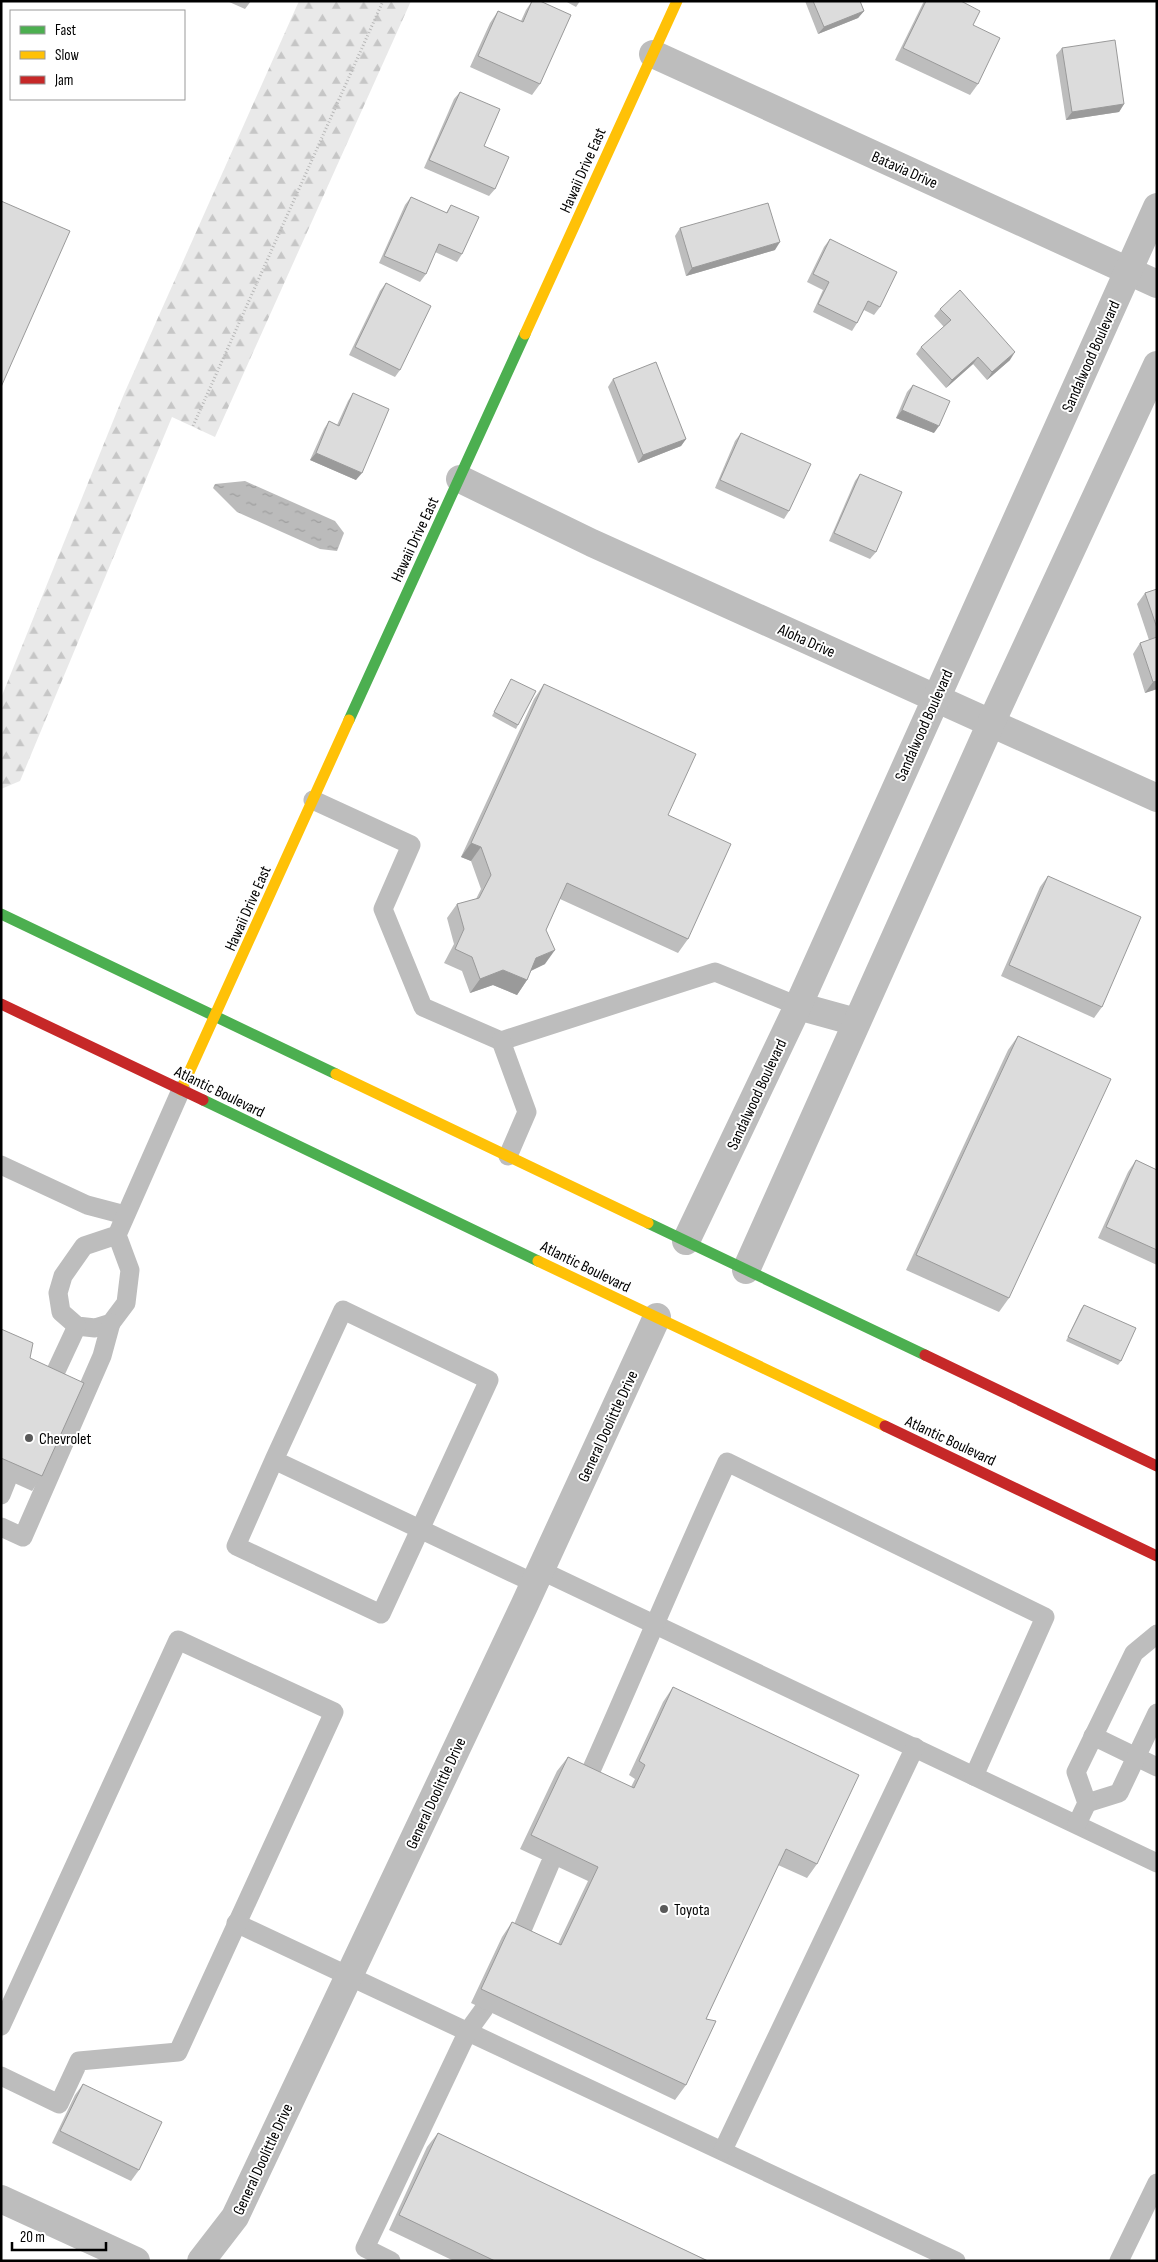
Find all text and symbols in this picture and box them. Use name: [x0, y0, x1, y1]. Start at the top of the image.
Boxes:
legend: [10, 10, 185, 100]
text: Fast: [55, 21, 77, 40]
text: Slow: [55, 46, 79, 65]
text: Jam: [54, 71, 73, 90]
street label: Hawaii Drive East: [556, 125, 611, 216]
street label: Batavia Drive: [869, 147, 940, 193]
street label: Sandalwood Boulevard: [1058, 298, 1124, 415]
street label: Hawaii Drive East: [387, 494, 443, 585]
street label: Aloha Drive: [774, 620, 838, 662]
street label: Sandalwood Boulevard: [891, 667, 957, 784]
street label: Hawaii Drive East: [221, 863, 276, 954]
street label: Sandalwood Boulevard: [723, 1036, 791, 1153]
street label: Atlantic Boulevard: [170, 1062, 267, 1122]
street label: Atlantic Boulevard: [536, 1237, 633, 1297]
street label: General Doolittle Drive: [574, 1368, 643, 1485]
street label: Atlantic Boulevard: [901, 1412, 999, 1471]
place label: Chevrolet: [39, 1430, 91, 1449]
marker: Chevrolet: [23, 1432, 35, 1444]
street label: General Doolittle Drive: [402, 1735, 471, 1852]
place label: Toyota: [674, 1901, 710, 1920]
marker: Toyota: [658, 1903, 670, 1915]
street label: General Doolittle Drive: [229, 2101, 298, 2218]
scale bar: [12, 2220, 106, 2252]
text: 20 m: [20, 2228, 45, 2247]

